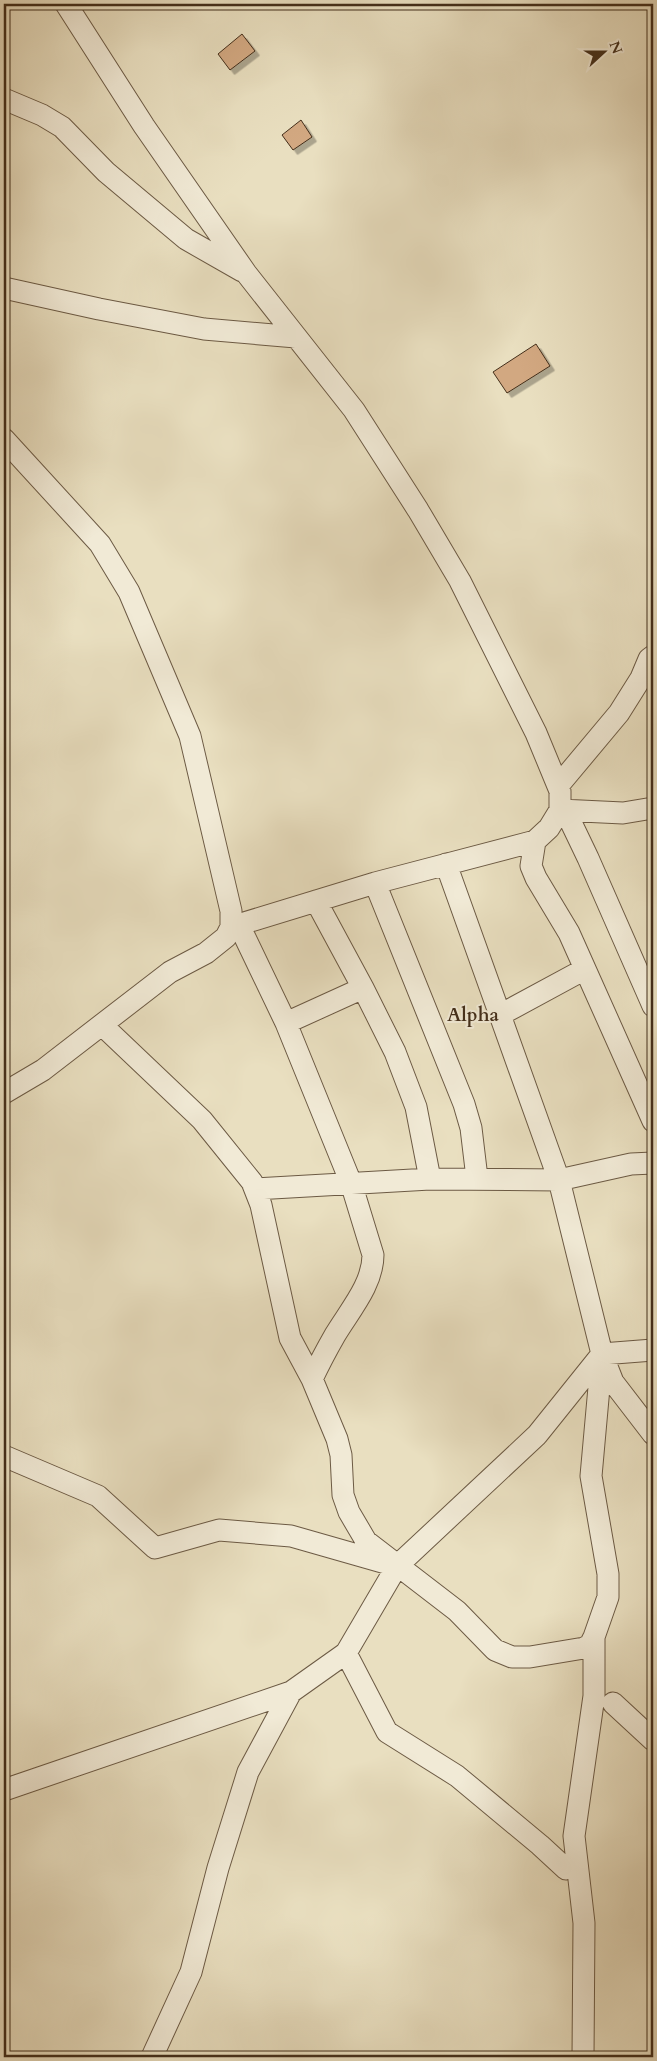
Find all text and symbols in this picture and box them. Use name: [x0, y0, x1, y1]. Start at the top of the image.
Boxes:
north arrow: [580, 28, 630, 78]
text: N: [605, 38, 627, 57]
district label: Alpha: [447, 1002, 500, 1028]

